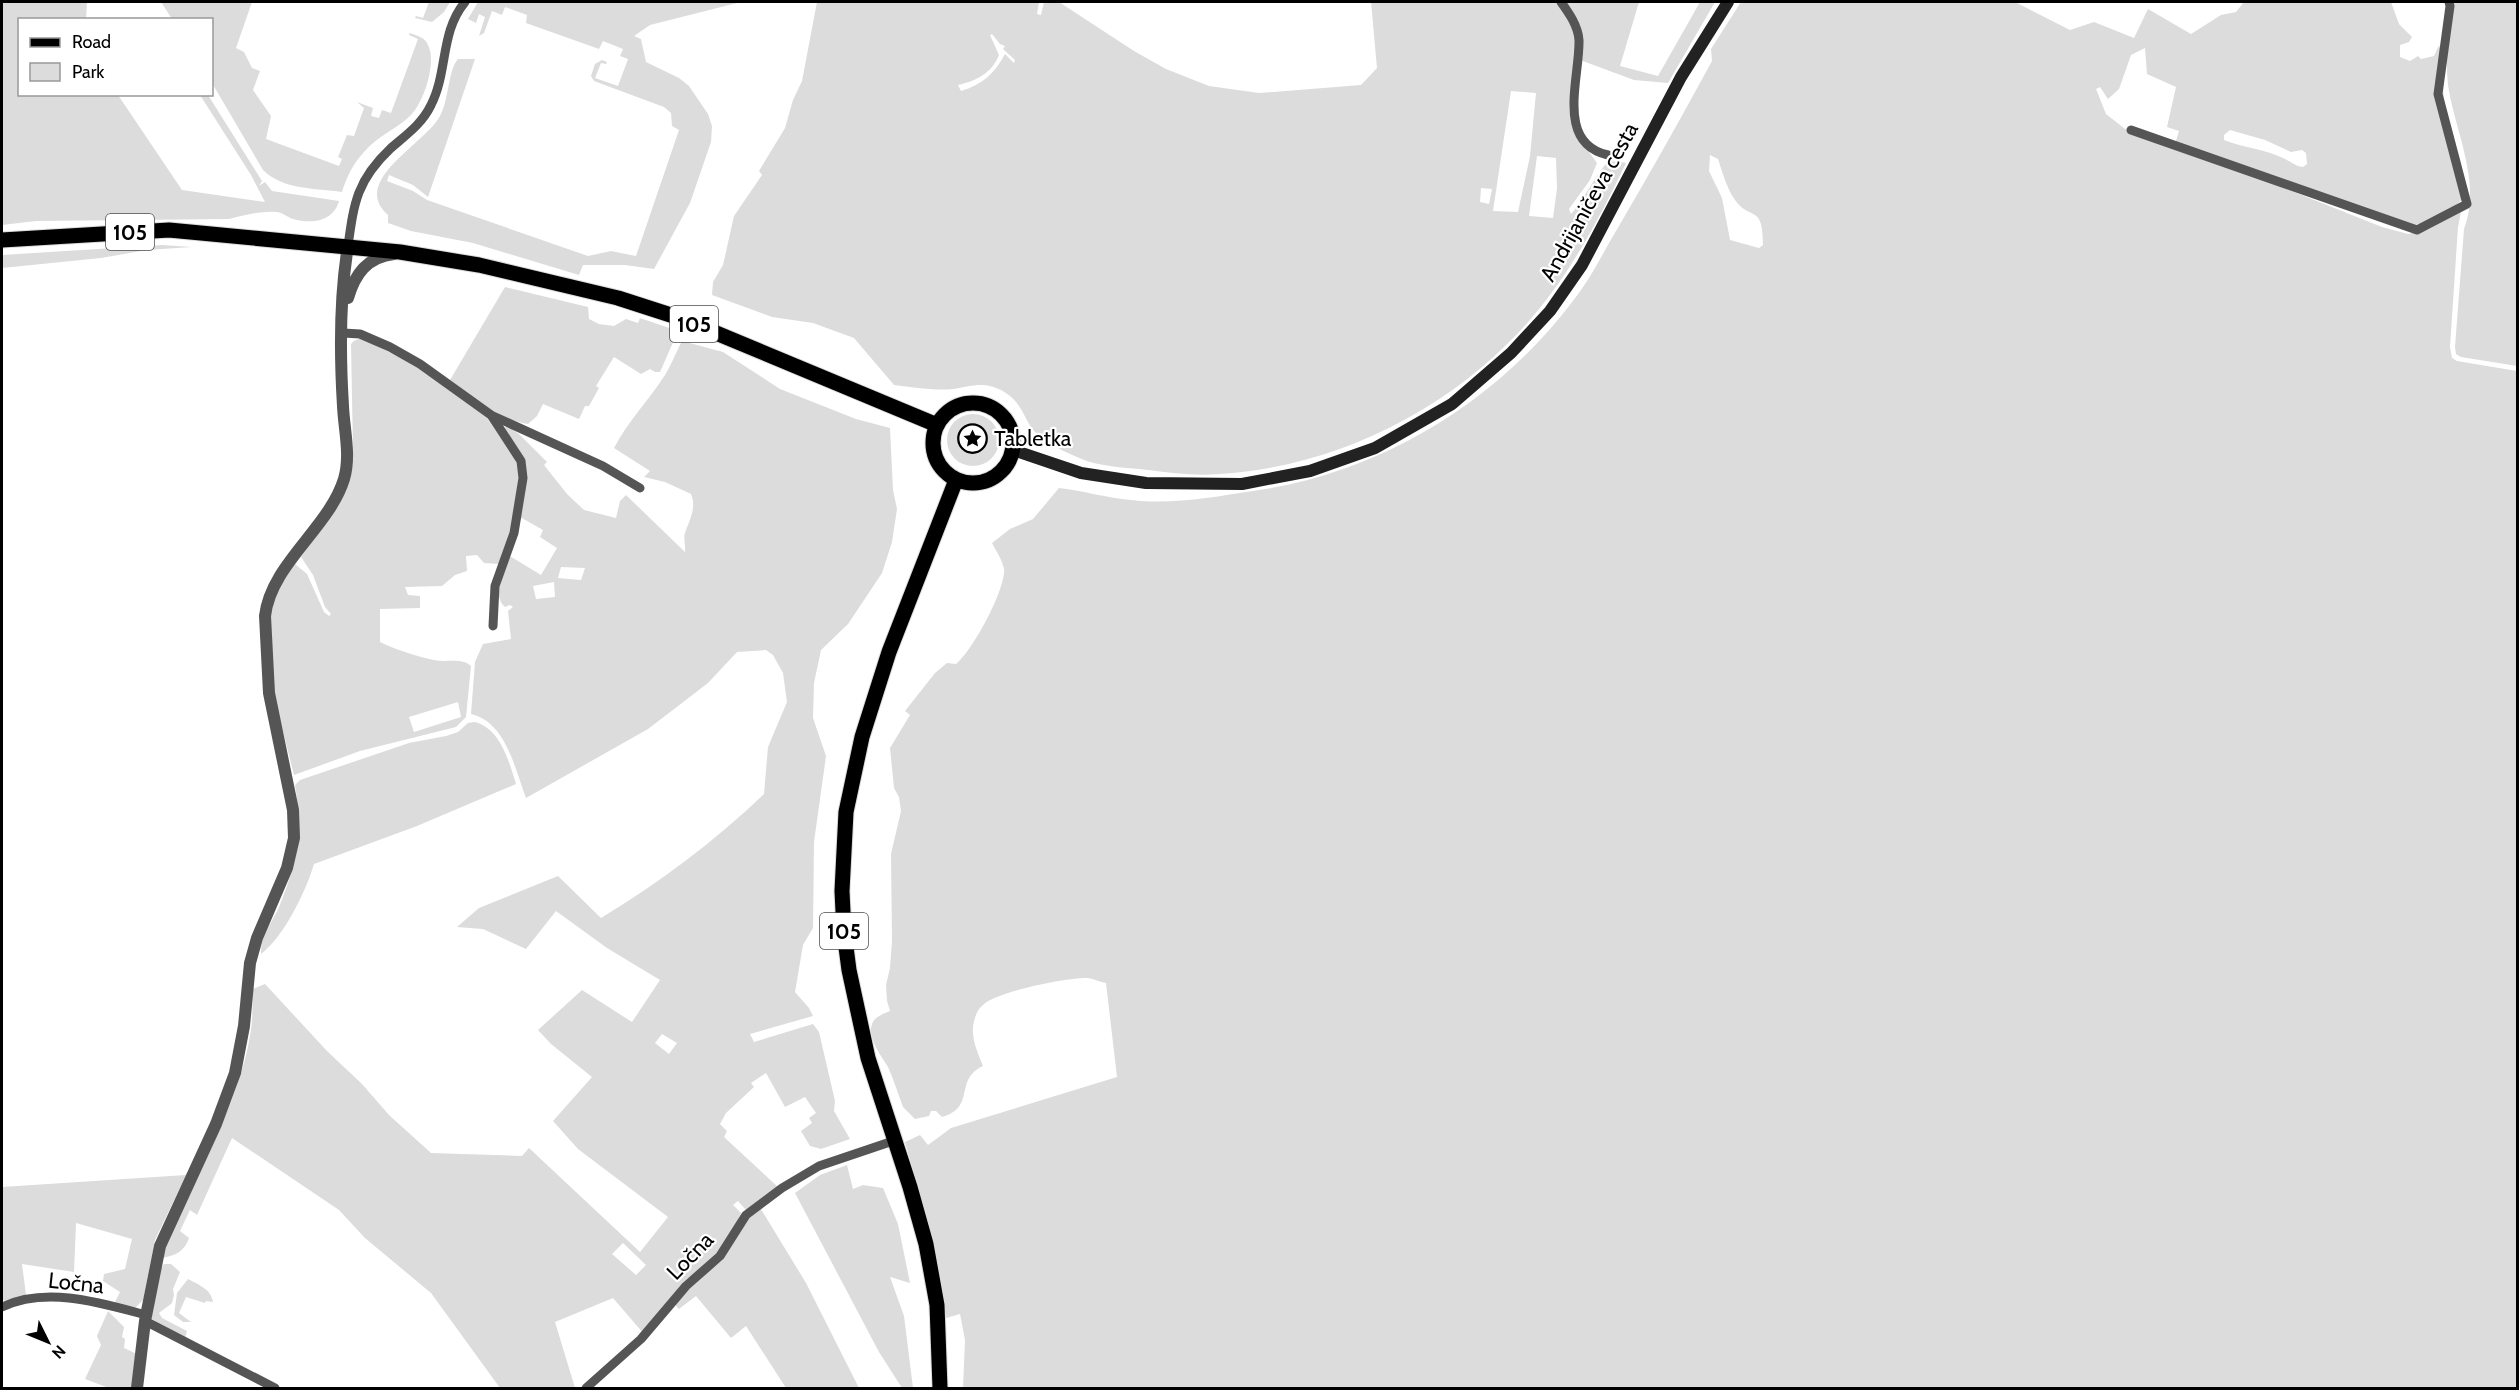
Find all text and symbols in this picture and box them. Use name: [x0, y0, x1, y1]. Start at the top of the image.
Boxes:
legend: [18, 18, 213, 96]
text: Road: [72, 31, 111, 53]
text: Park: [72, 61, 105, 83]
street label: Andrijaničeva cesta: [1534, 117, 1644, 286]
road number: 105: [106, 214, 154, 250]
road number: 105: [670, 306, 718, 342]
place icon: Tabletka: [957, 422, 989, 454]
place label: Tabletka: [994, 425, 1072, 452]
road number: 105: [820, 913, 868, 949]
street label: Ločna: [661, 1226, 719, 1285]
street label: Ločna: [47, 1267, 106, 1299]
north arrow: [18, 1312, 78, 1372]
text: N: [48, 1341, 69, 1363]

